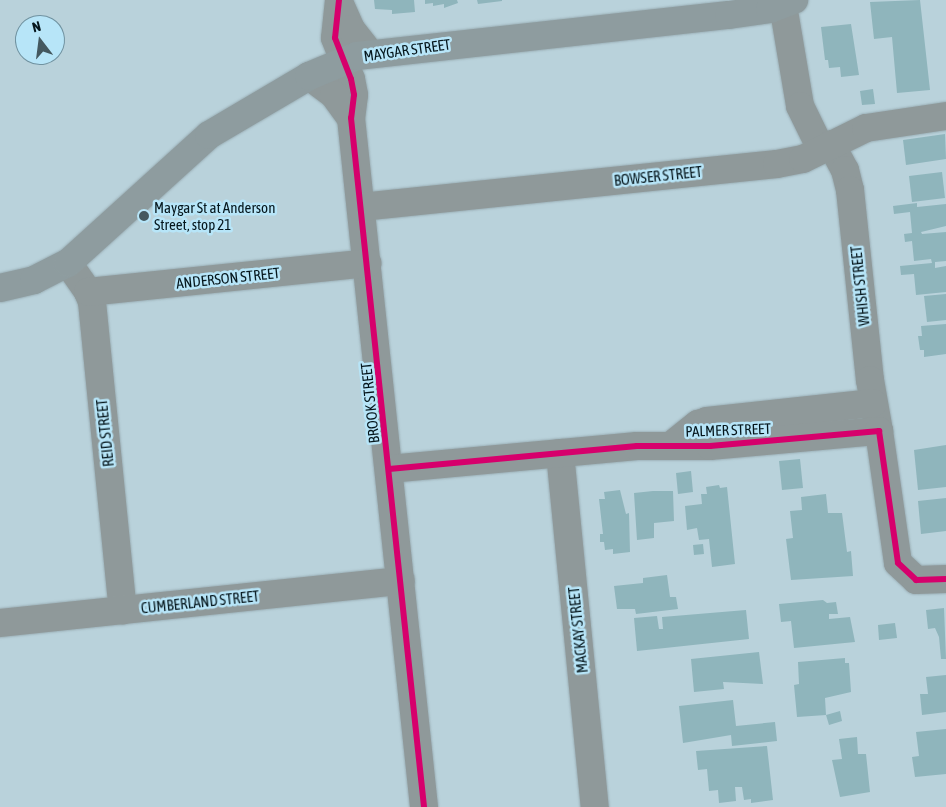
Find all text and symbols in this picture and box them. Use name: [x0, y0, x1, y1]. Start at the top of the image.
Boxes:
north arrow: [15, 15, 65, 65]
text: N: [30, 18, 42, 35]
street label: MAYGAR STREET: [362, 35, 452, 65]
street label: BOWSER STREET: [613, 162, 703, 190]
place label: Maygar St at Anderson Street, stop 21: [154, 198, 275, 233]
marker: Maygar St at Anderson Street, stop 21: [138, 210, 150, 222]
street label: WHISH STREET: [847, 245, 873, 327]
street label: ANDERSON STREET: [175, 264, 281, 292]
street label: BROOK STREET: [357, 362, 383, 444]
street label: REID STREET: [92, 398, 118, 468]
street label: PALMER STREET: [685, 420, 771, 440]
street label: MACKAY STREET: [565, 586, 591, 674]
street label: CUMBERLAND STREET: [140, 587, 260, 617]

